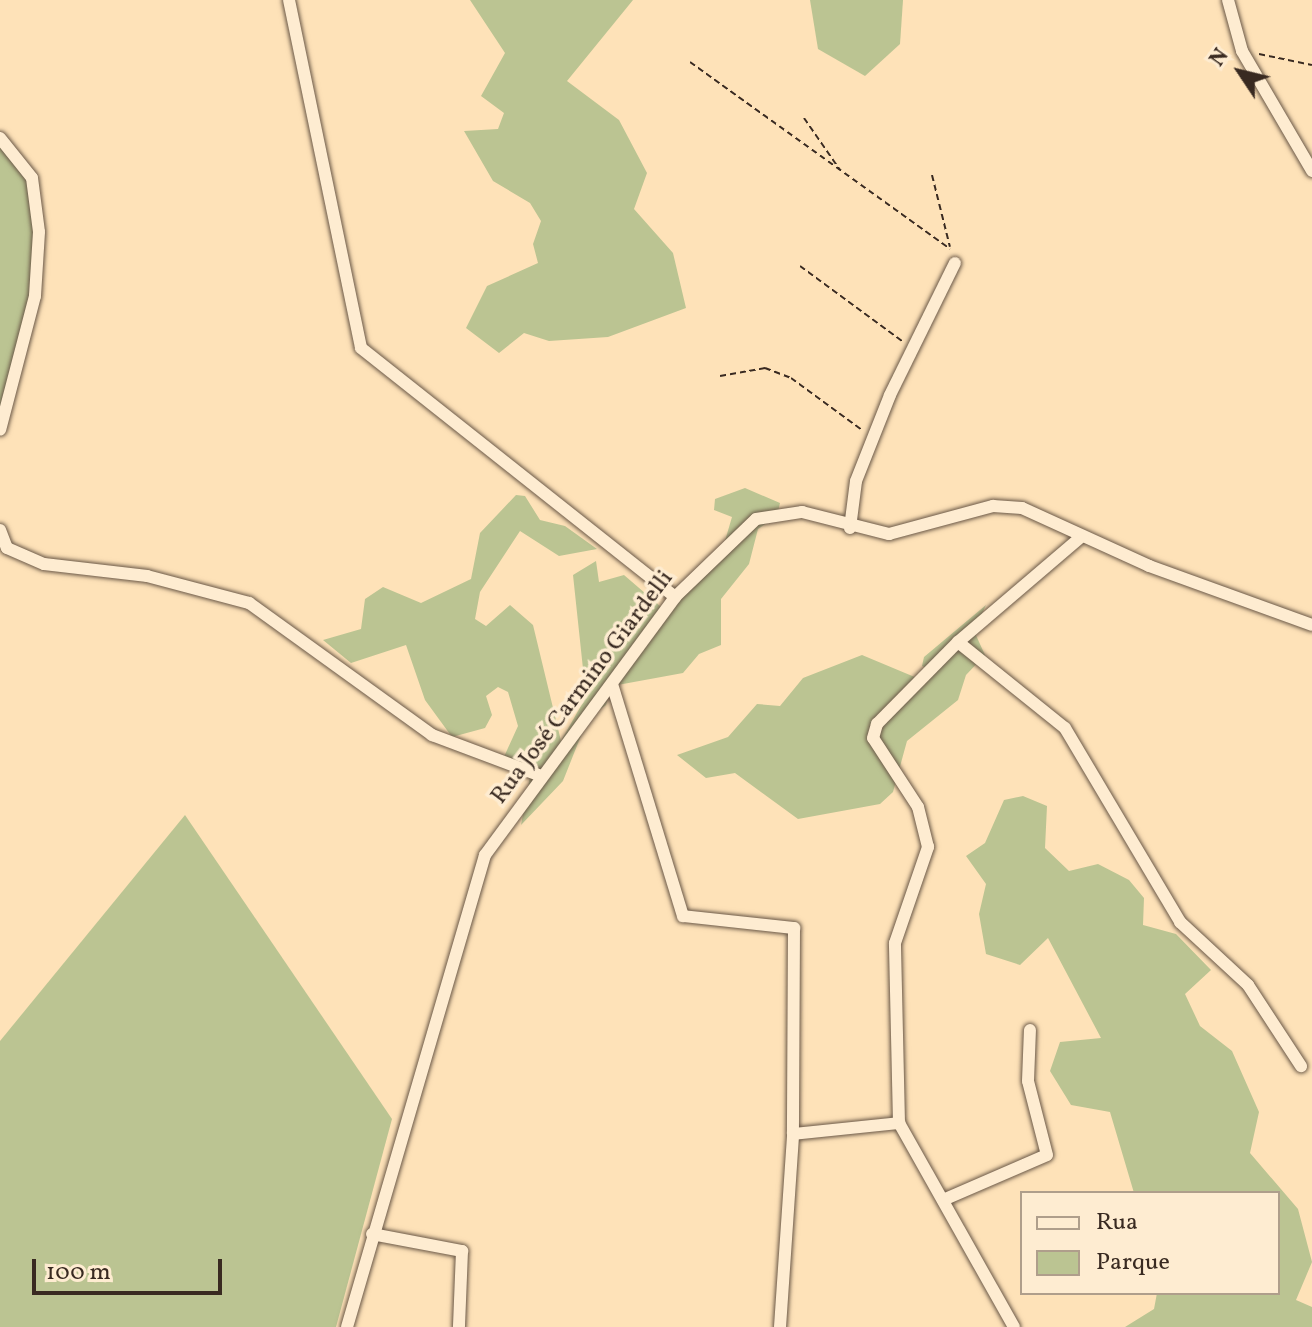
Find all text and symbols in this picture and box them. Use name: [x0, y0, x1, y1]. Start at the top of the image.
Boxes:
north arrow: [1200, 32, 1280, 112]
text: N: [1203, 43, 1237, 73]
street label: Rua José Carmino Giardelli: [486, 565, 680, 811]
legend: [1020, 1191, 1280, 1295]
text: Rua: [1096, 1206, 1138, 1240]
scale bar: [36, 1243, 226, 1293]
text: Parque: [1096, 1246, 1170, 1280]
text: 100 m: [46, 1256, 111, 1290]

